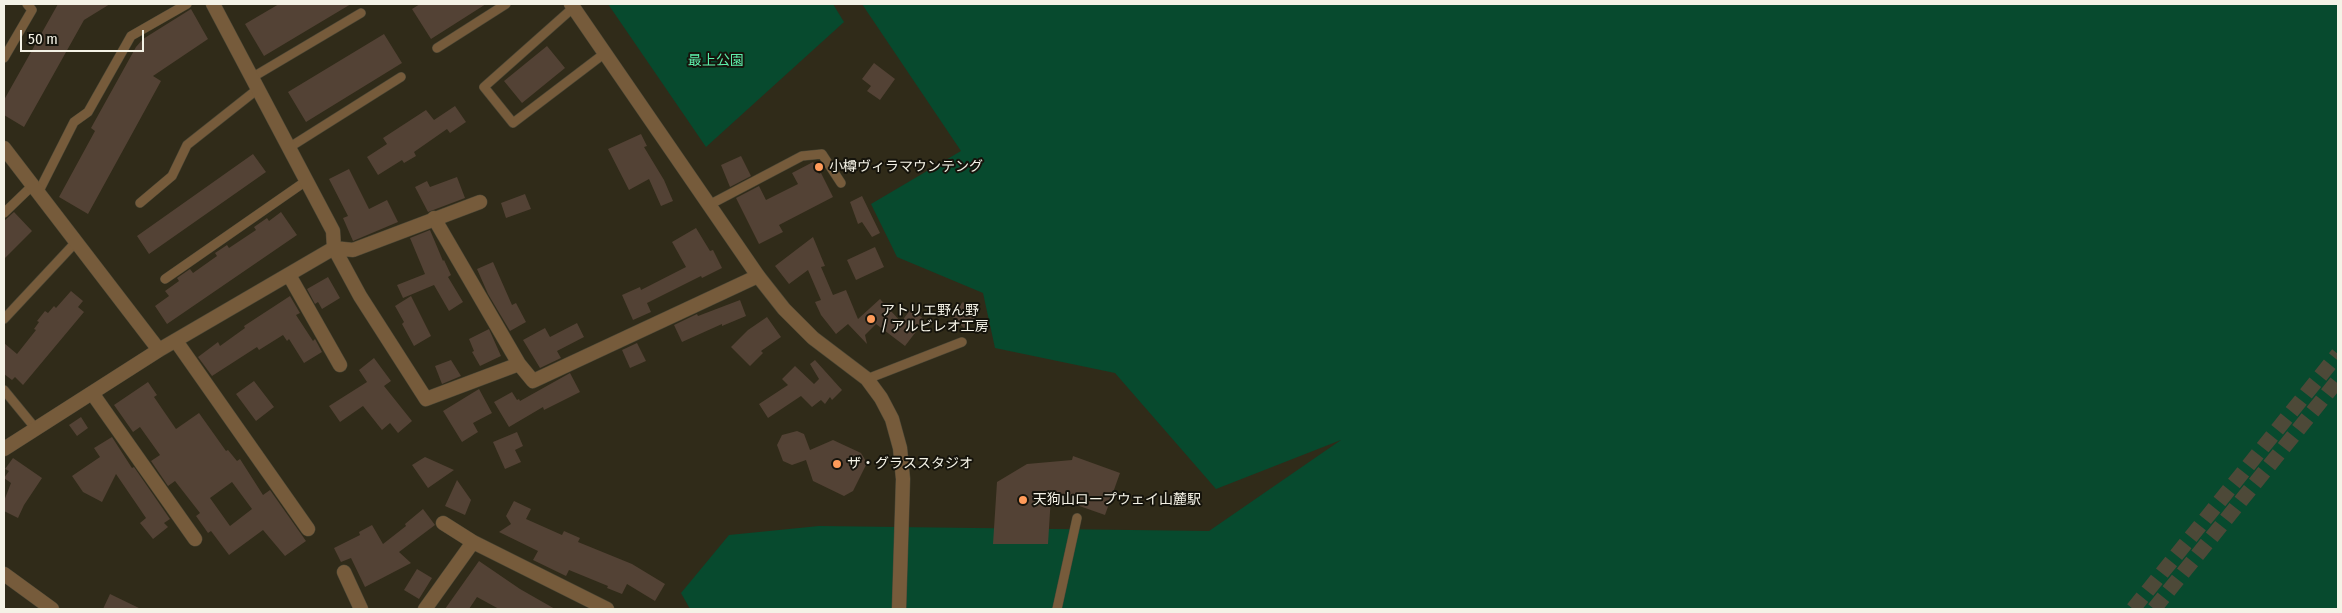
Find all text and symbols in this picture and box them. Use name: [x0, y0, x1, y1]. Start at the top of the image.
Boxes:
scale bar: [22, 20, 146, 52]
text: 50 m: [28, 30, 58, 48]
park label: 最上公園: [688, 53, 744, 69]
place label: 小樽ヴィラマウンテング: [829, 159, 983, 175]
marker: 小樽ヴィラマウンテング: [813, 161, 825, 173]
place label: アトリエ野ん野 / アルビレオ工房: [881, 303, 989, 336]
marker: アトリエ野ん野 / アルビレオ工房: [865, 313, 877, 325]
place label: ザ・グラススタジオ: [847, 456, 973, 472]
marker: ザ・グラススタジオ: [831, 458, 843, 470]
place label: 天狗山ロープウェイ山麓駅: [1033, 492, 1201, 508]
marker: 天狗山ロープウェイ山麓駅: [1017, 494, 1029, 506]

